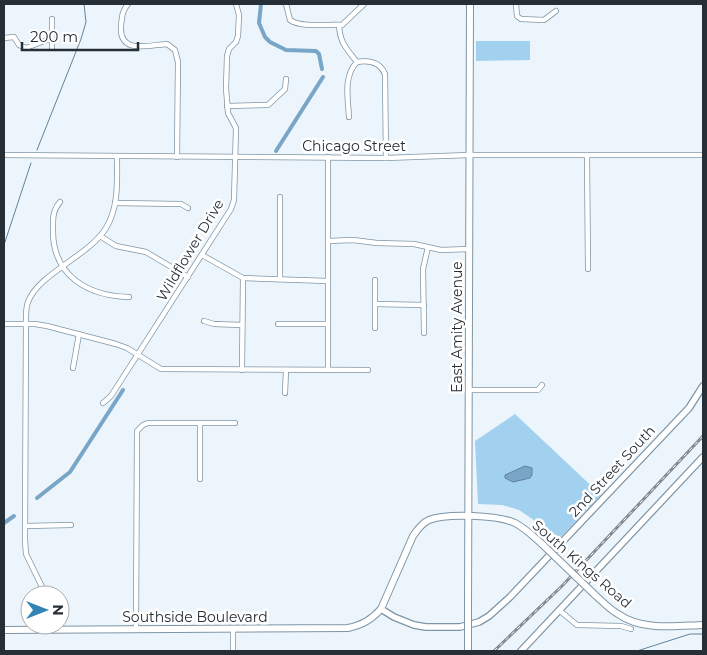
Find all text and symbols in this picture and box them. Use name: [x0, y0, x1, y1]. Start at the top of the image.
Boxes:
scale bar: [22, 20, 139, 52]
text: 200 m: [30, 27, 78, 46]
street label: Chicago Street: [302, 137, 406, 155]
street label: Wildflower Drive: [152, 196, 228, 304]
street label: East Amity Avenue: [448, 261, 466, 393]
street label: 2nd Street South: [565, 422, 659, 520]
street label: South Kings Road: [529, 516, 635, 612]
north arrow: [20, 585, 70, 635]
text: N: [49, 604, 67, 616]
street label: Southside Boulevard: [122, 608, 268, 626]

